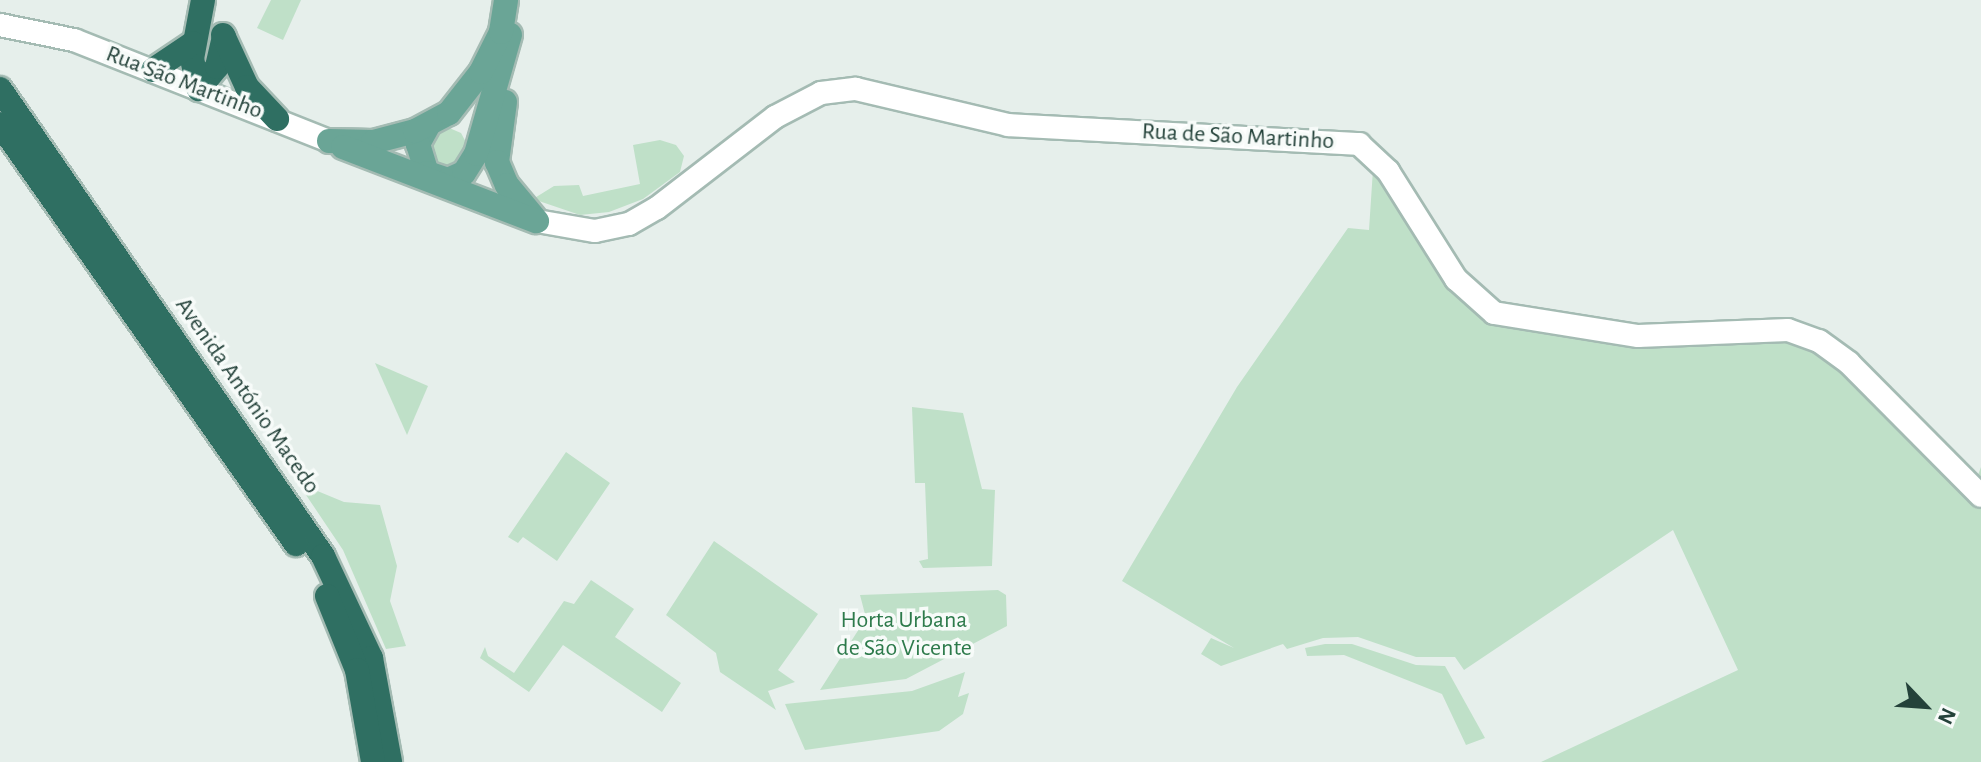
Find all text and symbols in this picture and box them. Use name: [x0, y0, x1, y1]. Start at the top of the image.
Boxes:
street label: Rua São Martinho: [102, 40, 266, 126]
street label: Rua de São Martinho: [1141, 118, 1335, 156]
street label: Avenida António Macedo: [168, 292, 326, 500]
park label: Horta Urbana de São Vicente: [836, 607, 972, 663]
north arrow: [1885, 666, 1965, 746]
text: N: [1934, 705, 1960, 728]

